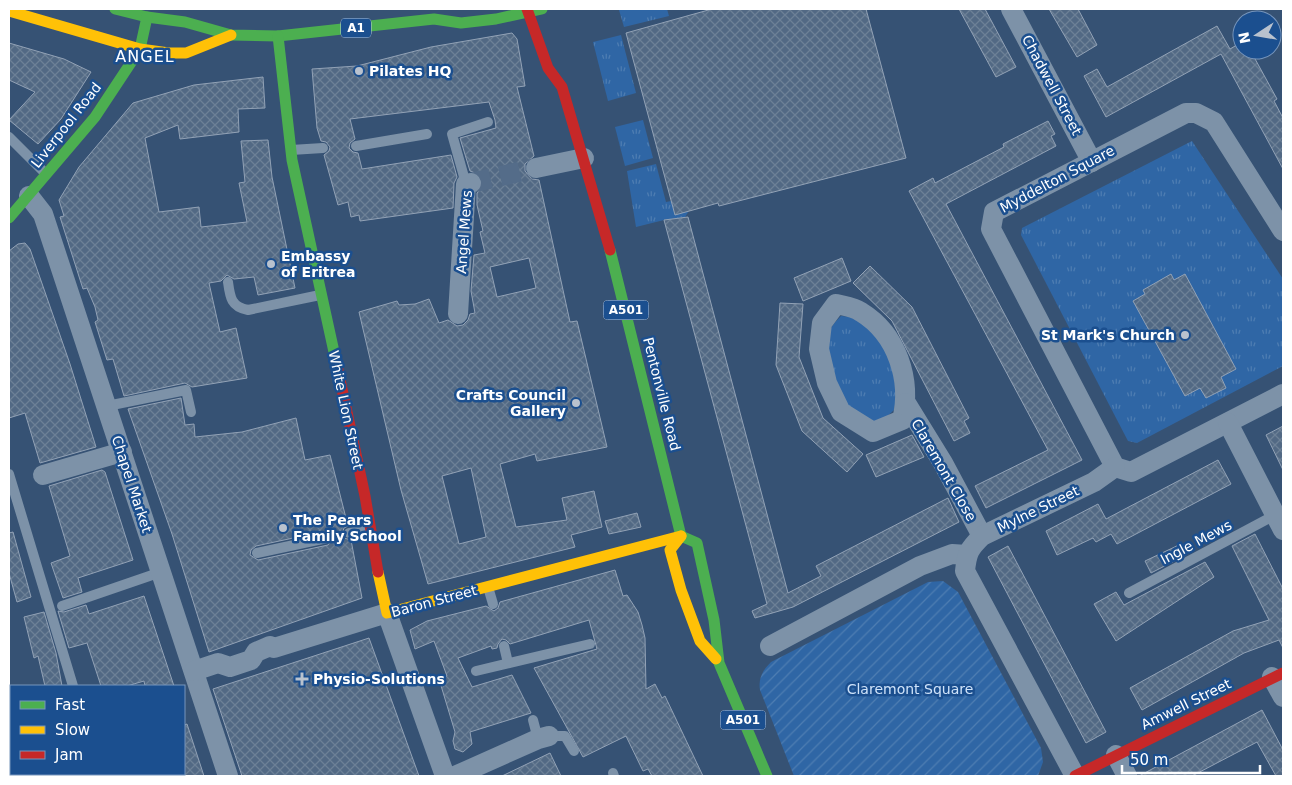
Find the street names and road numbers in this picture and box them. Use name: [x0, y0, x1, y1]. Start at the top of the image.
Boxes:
road number: A1: [341, 18, 371, 38]
street label: Chadwell Street: [1019, 32, 1085, 138]
street label: Liverpool Road: [28, 79, 104, 171]
street label: Myddelton Square: [997, 142, 1117, 216]
street label: Angel Mews: [453, 190, 475, 274]
road number: A501: [604, 300, 648, 320]
street label: Pentonville Road: [640, 336, 684, 452]
street label: White Lion Street: [326, 349, 367, 471]
street label: Claremont Close: [908, 416, 980, 524]
street label: Chapel Market: [109, 433, 155, 535]
street label: Mylne Street: [995, 482, 1082, 536]
street label: Ingle Mews: [1158, 517, 1234, 567]
street label: Baron Street: [389, 582, 479, 620]
street label: Amwell Street: [1138, 675, 1234, 733]
road number: A501: [720, 710, 766, 730]

